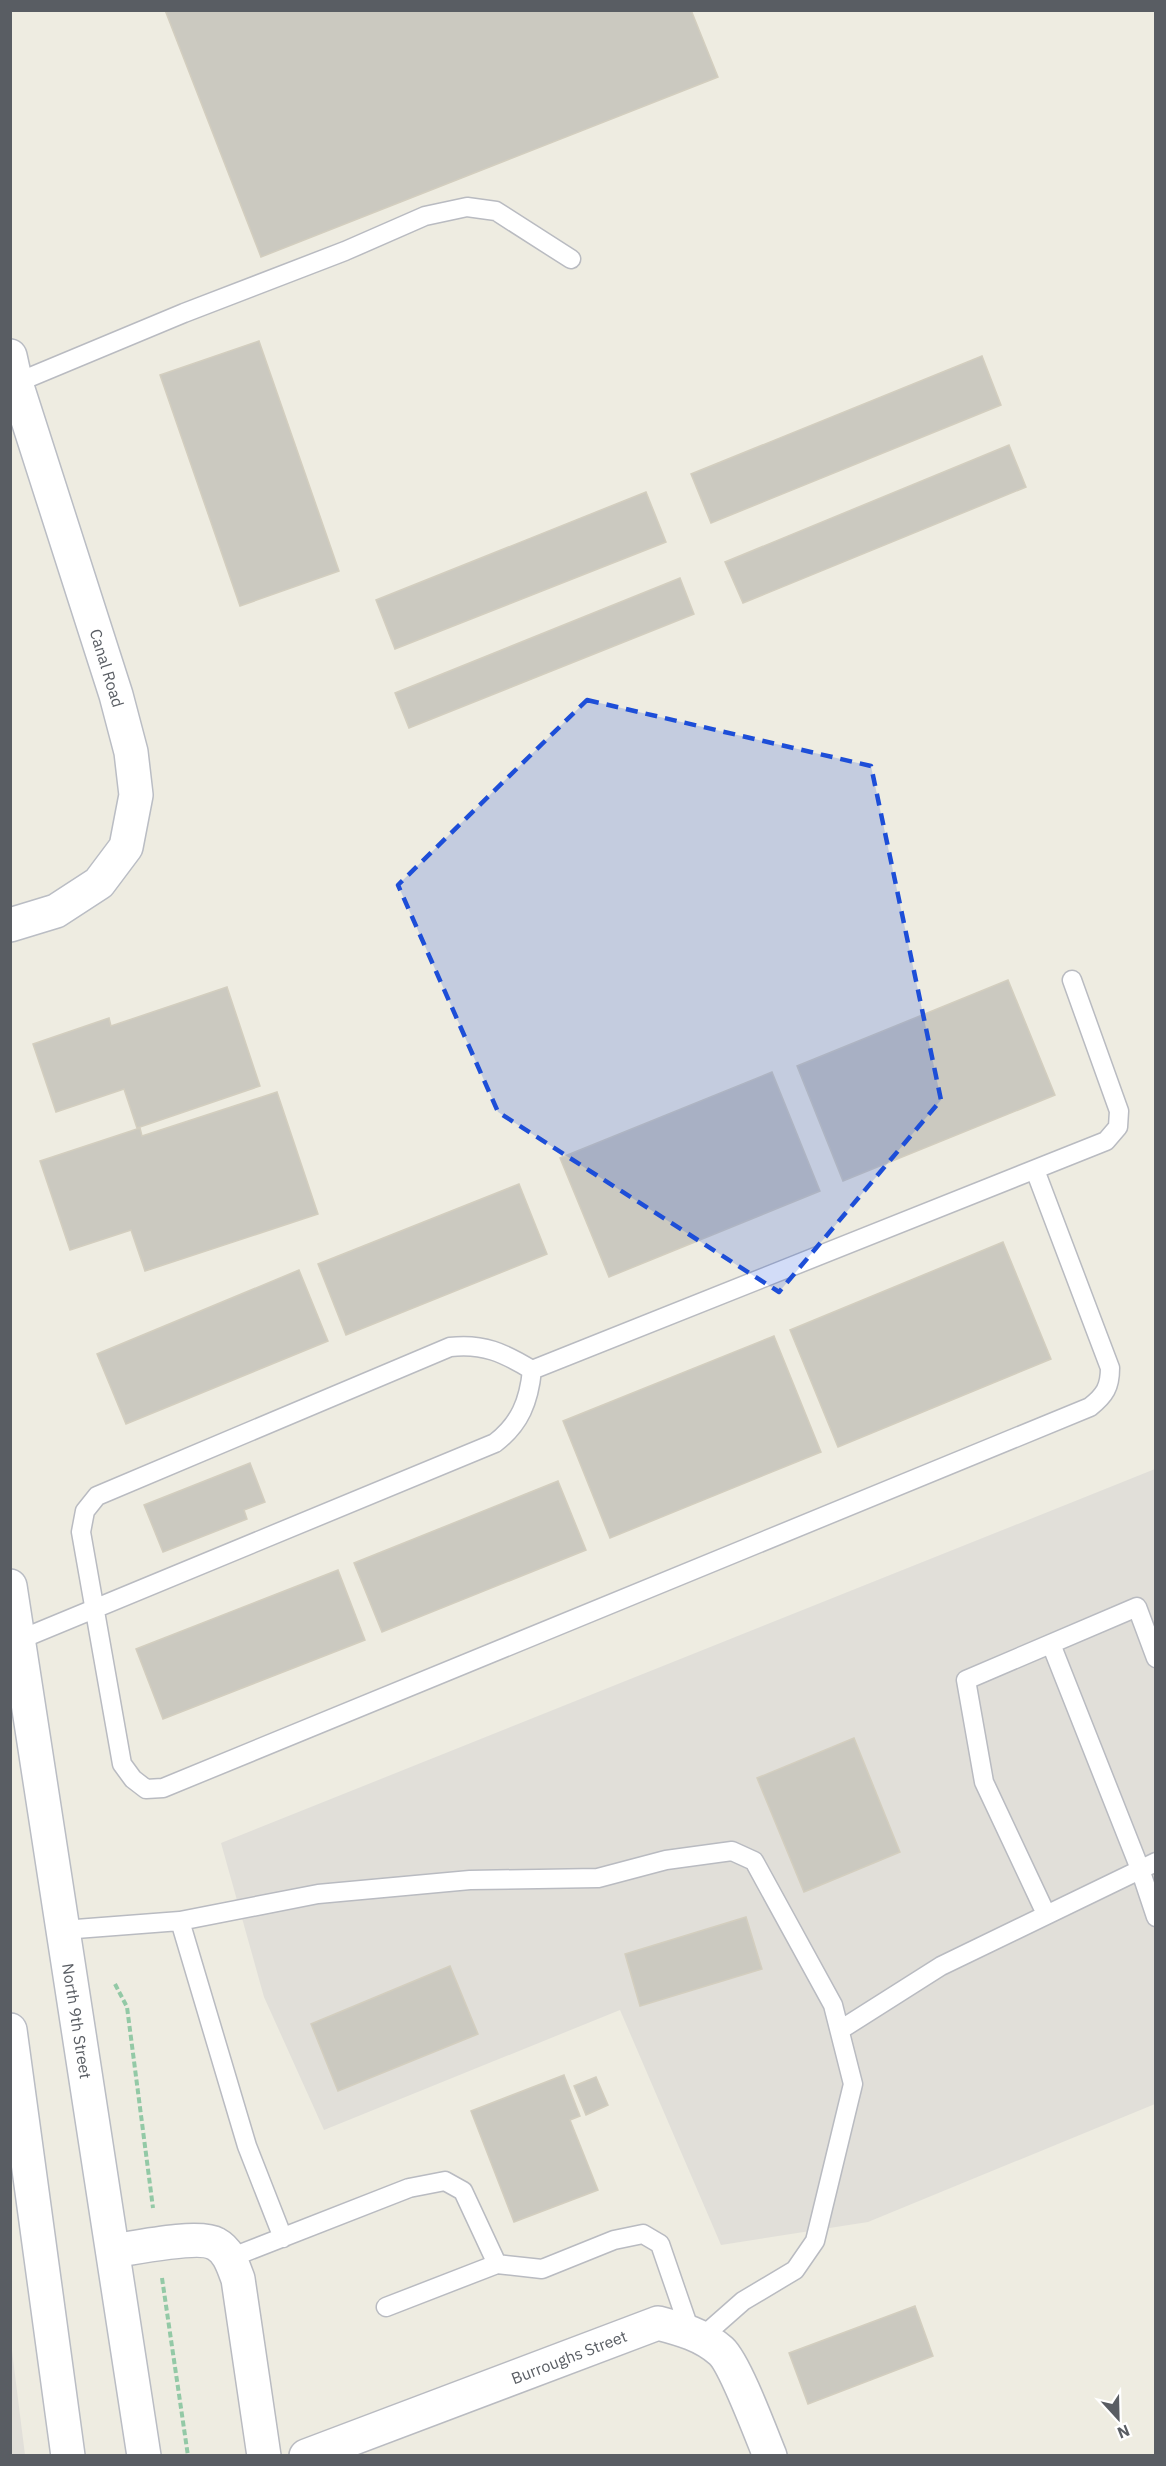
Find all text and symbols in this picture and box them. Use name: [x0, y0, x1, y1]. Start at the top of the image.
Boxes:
street label: Canal Road: [86, 626, 128, 710]
street label: North 9th Street: [58, 1962, 96, 2080]
street label: Burroughs Street: [508, 2326, 630, 2388]
north arrow: [1088, 2388, 1148, 2448]
text: N: [1114, 2420, 1133, 2443]

